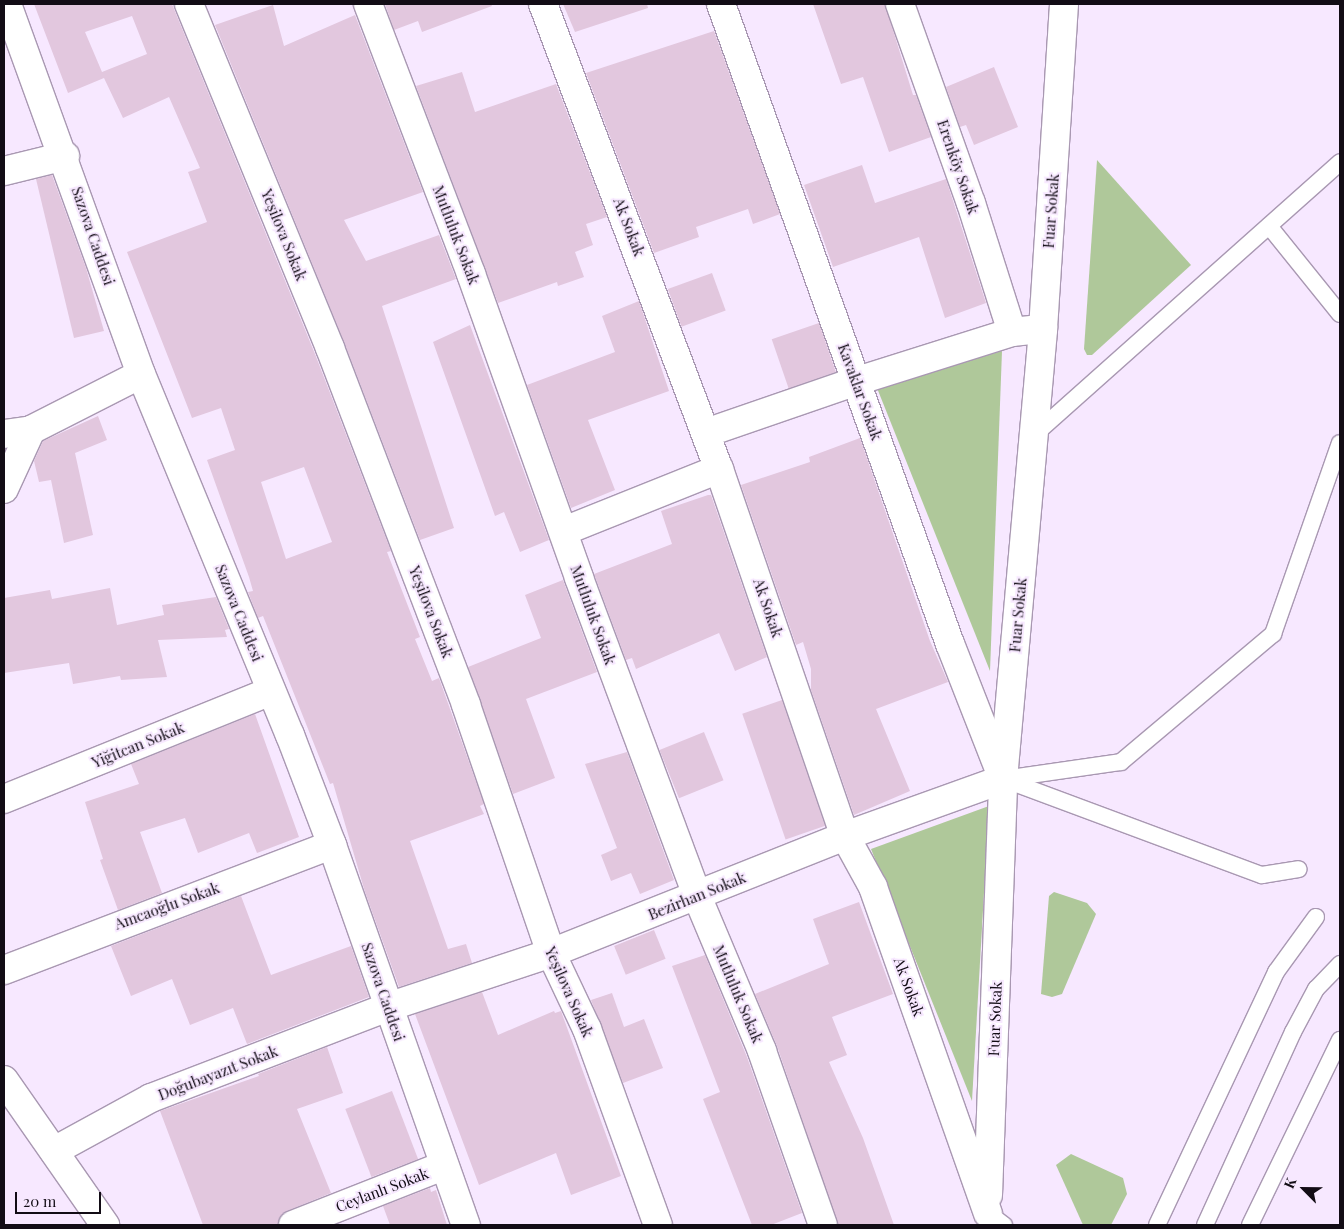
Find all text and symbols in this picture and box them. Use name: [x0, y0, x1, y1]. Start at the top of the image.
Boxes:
street label: Erenköy Sokak: [933, 117, 983, 217]
street label: Fuar Sokak: [1039, 173, 1063, 249]
street label: Mutluluk Sokak: [429, 183, 483, 287]
street label: Sazova Caddesi: [68, 184, 118, 288]
street label: Yeşilova Sokak: [257, 187, 311, 283]
street label: Ak Sokak: [610, 195, 648, 259]
street label: Kavaklar Sokak: [834, 341, 886, 443]
street label: Sazova Caddesi: [211, 562, 267, 664]
street label: Yeşilova Sokak: [405, 563, 457, 661]
street label: Mutluluk Sokak: [567, 563, 619, 667]
street label: Ak Sokak: [749, 576, 787, 640]
street label: Fuar Sokak: [1006, 577, 1030, 653]
street label: Yiğitcan Sokak: [89, 718, 187, 772]
street label: Bezirhan Sokak: [646, 868, 748, 924]
street label: Amcaoğlu Sokak: [112, 879, 222, 933]
street label: Sazova Caddesi: [358, 940, 408, 1044]
street label: Mutluluk Sokak: [709, 942, 767, 1046]
street label: Yeşilova Sokak: [541, 944, 597, 1040]
street label: Ak Sokak: [890, 955, 928, 1019]
street label: Fuar Sokak: [985, 981, 1005, 1057]
street label: Doğubayazıt Sokak: [155, 1042, 281, 1104]
street label: Ceylanlı Sokak: [333, 1164, 431, 1216]
north arrow: [1279, 1164, 1329, 1214]
text: K: [1279, 1175, 1300, 1191]
scale bar: [18, 1182, 104, 1214]
text: 20 m: [23, 1191, 56, 1211]

